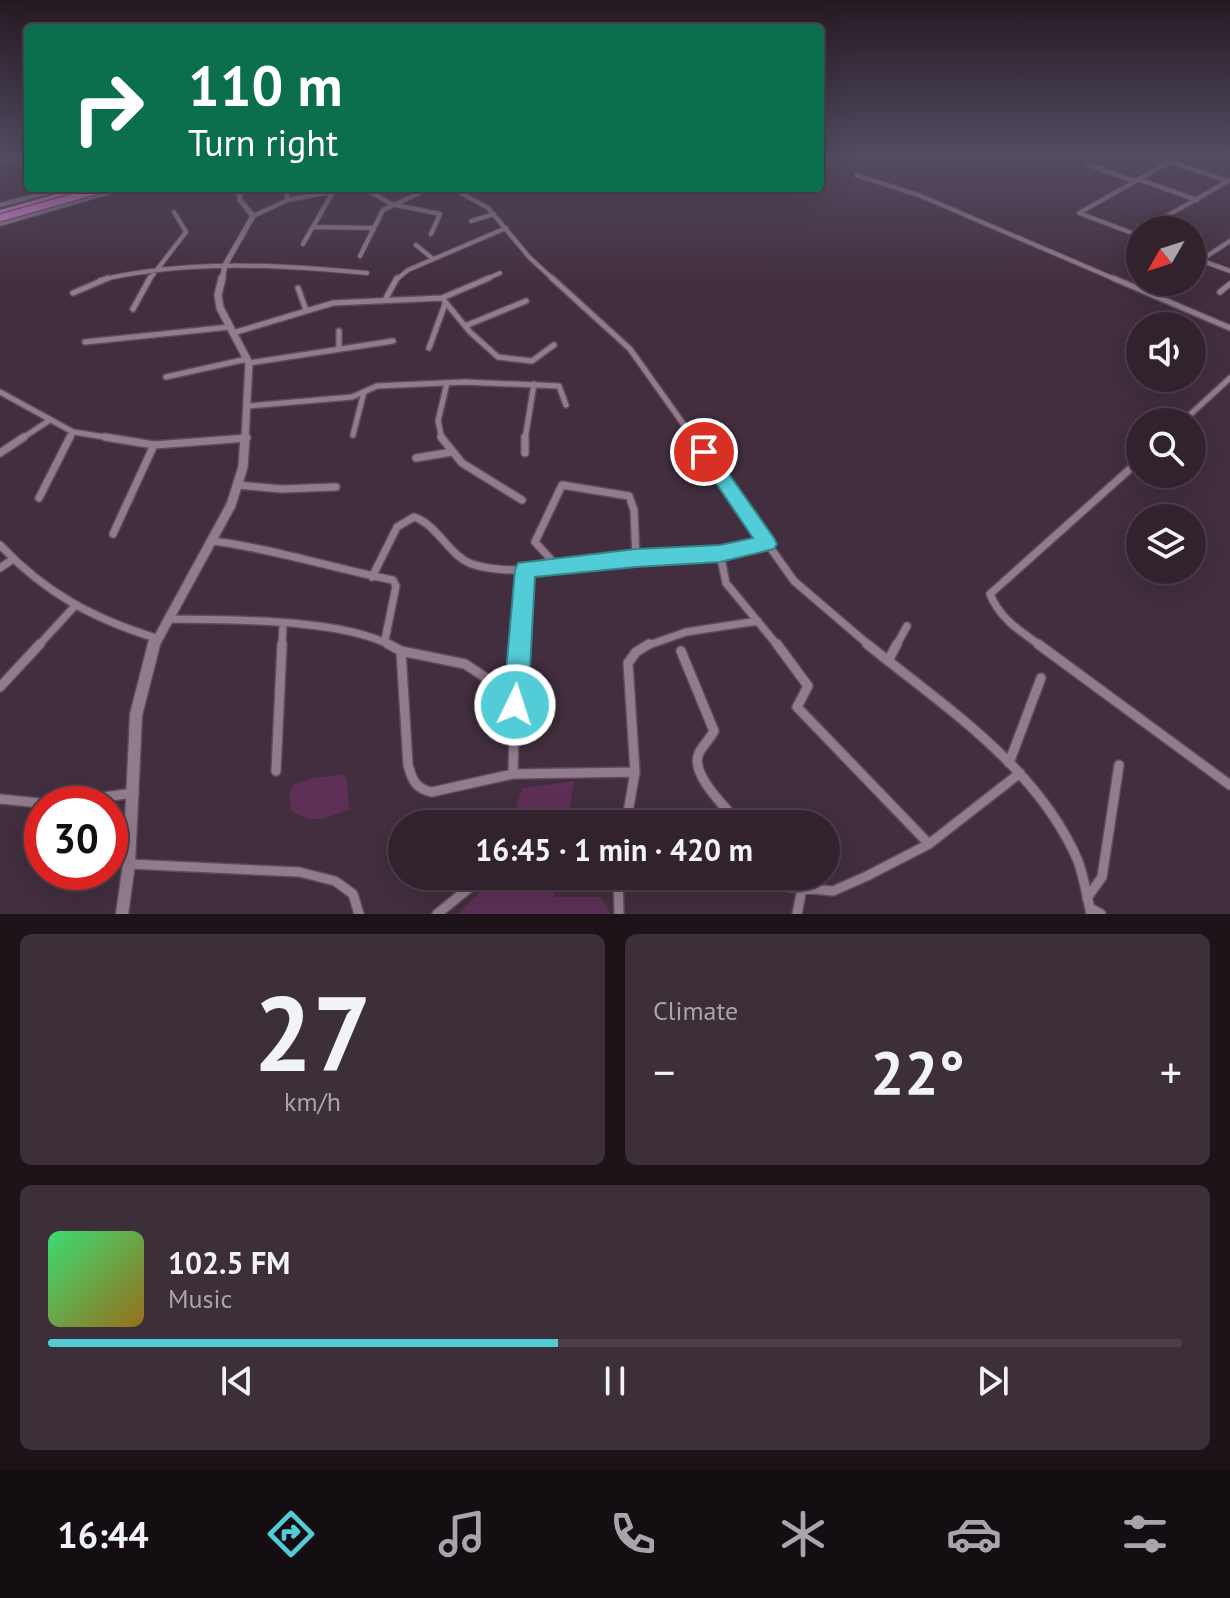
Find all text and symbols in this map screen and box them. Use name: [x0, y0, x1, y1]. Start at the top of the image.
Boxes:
text: 110 m: [188, 49, 343, 121]
icon: right: [56, 56, 160, 160]
text: Turn right: [188, 119, 338, 166]
north arrow: [1126, 216, 1206, 296]
map controls: [1126, 216, 1206, 584]
button: sound: [1126, 312, 1206, 392]
button: search: [1126, 408, 1206, 488]
pin: [670, 418, 738, 486]
icon: arrive: [682, 430, 726, 474]
button: layers: [1126, 504, 1206, 584]
position arrow: [473, 663, 557, 747]
speed limit sign: 30: [24, 786, 128, 890]
text: 16:45 · 1 min · 420 m: [475, 830, 753, 869]
text: 27: [254, 965, 371, 1100]
text: Climate: [653, 994, 738, 1027]
text: 22°: [870, 1033, 965, 1111]
text: −: [653, 1043, 675, 1100]
text: +: [1160, 1043, 1182, 1100]
text: km/h: [284, 1085, 341, 1118]
text: 102.5 FM: [168, 1243, 290, 1282]
text: Music: [168, 1282, 232, 1315]
icon: previous: [215, 1359, 259, 1403]
icon: pause: [593, 1359, 637, 1403]
icon: next: [971, 1359, 1015, 1403]
icon: directions: [263, 1506, 319, 1562]
icon: music: [434, 1506, 490, 1562]
icon: phone: [605, 1506, 661, 1562]
icon: climate: [775, 1506, 831, 1562]
icon: car: [946, 1506, 1002, 1562]
icon: filters: [1117, 1506, 1173, 1562]
text: 16:44: [57, 1511, 149, 1558]

